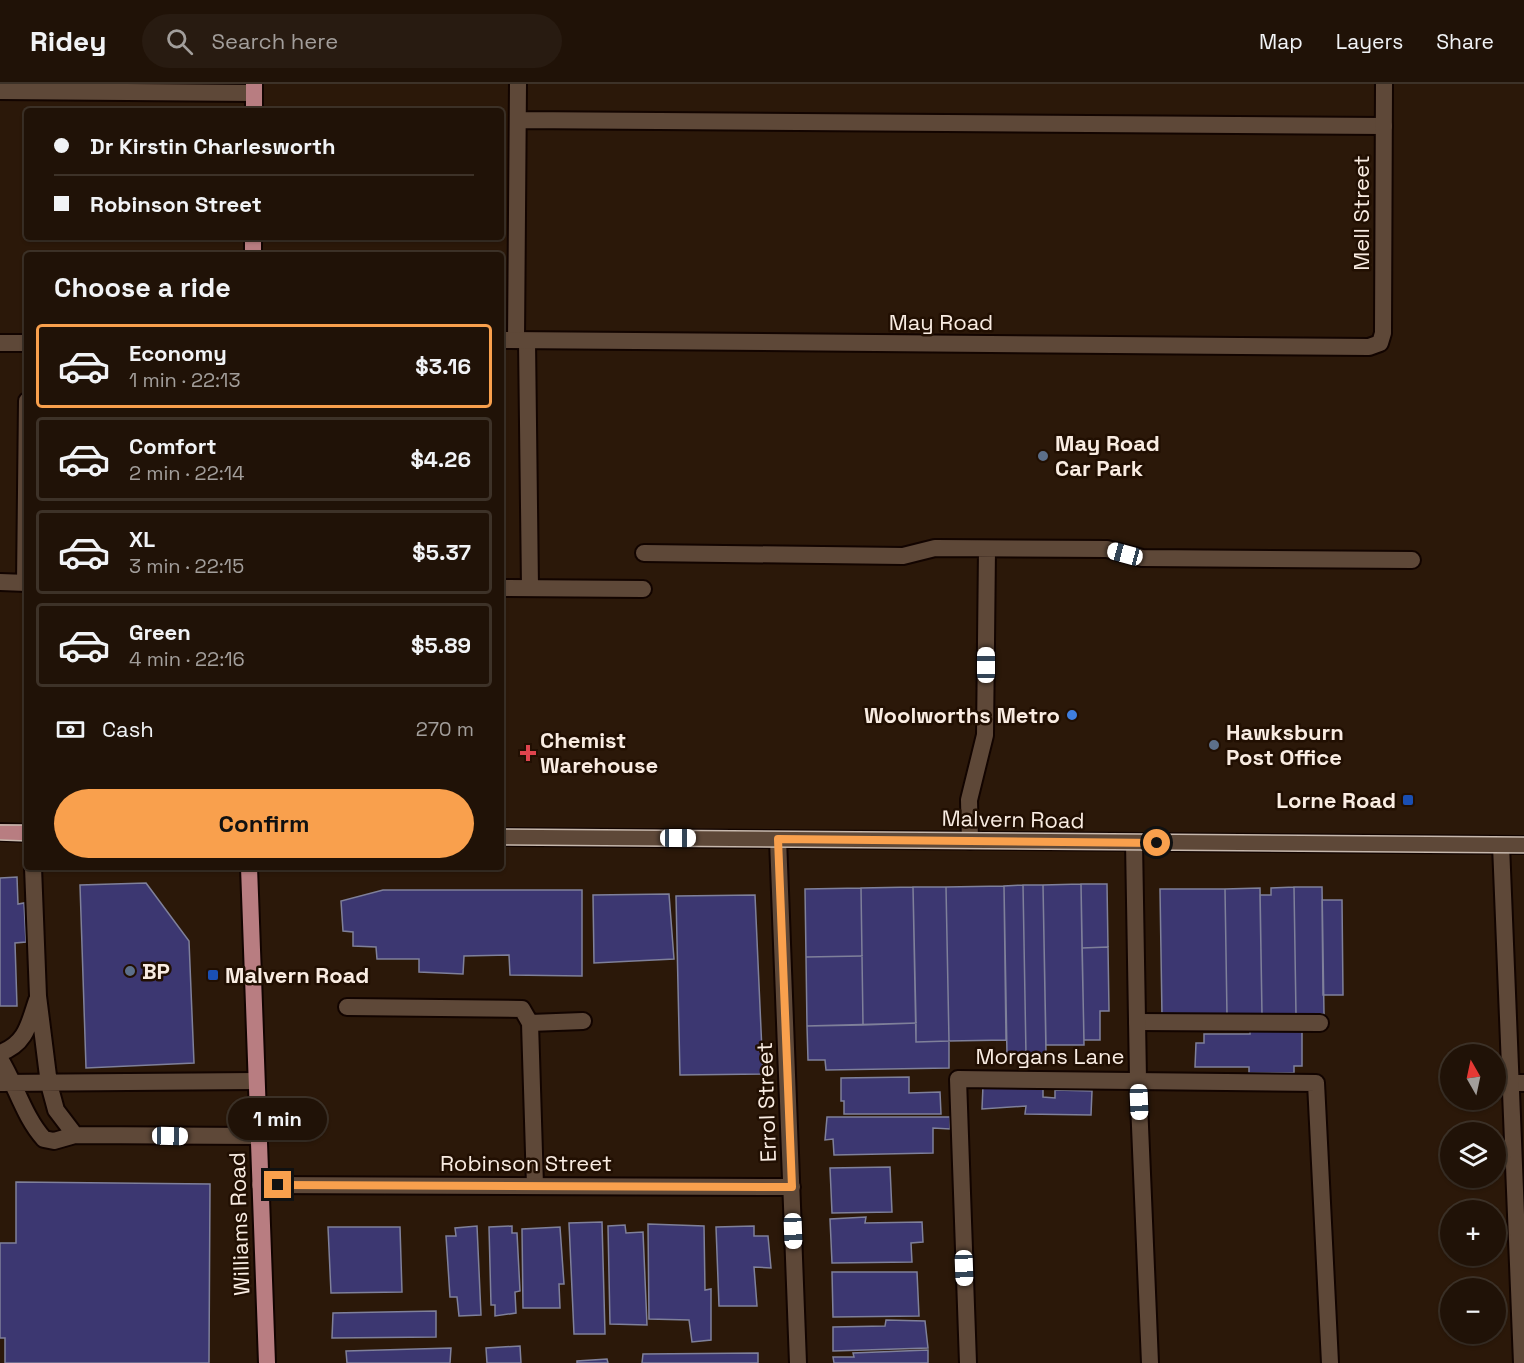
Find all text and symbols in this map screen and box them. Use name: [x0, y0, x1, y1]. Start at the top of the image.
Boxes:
search box: [142, 14, 562, 68]
text: Ridey: [30, 23, 106, 59]
icon: search: [163, 25, 196, 58]
text: Search here: [211, 27, 338, 55]
text: Map: [1259, 28, 1303, 55]
text: Layers: [1336, 28, 1403, 55]
text: Share: [1436, 28, 1494, 55]
text: Dr Kirstin Charlesworth: [90, 132, 336, 160]
street label: Mell Street: [1347, 155, 1375, 271]
text: Robinson Street: [90, 190, 262, 218]
text: Choose a ride: [54, 270, 231, 305]
street label: May Road: [889, 308, 993, 336]
icon: car: [57, 339, 111, 393]
text: Economy: [129, 339, 227, 367]
text: $3.16: [415, 352, 471, 380]
text: 1 min · 22:13: [129, 367, 241, 393]
place label: May Road Car Park: [1055, 429, 1160, 482]
icon: car: [57, 432, 111, 486]
text: Comfort: [129, 432, 217, 460]
text: $4.26: [410, 445, 471, 473]
marker: May Road Car Park: [1036, 449, 1050, 463]
text: 2 min · 22:14: [129, 460, 245, 486]
icon: car: [57, 525, 111, 579]
text: XL: [129, 525, 155, 553]
text: $5.37: [412, 538, 471, 566]
car: [1105, 541, 1145, 567]
text: 3 min · 22:15: [129, 553, 244, 579]
icon: car: [57, 618, 111, 672]
text: Green: [129, 618, 191, 646]
text: $5.89: [411, 631, 471, 659]
text: 4 min · 22:16: [129, 646, 245, 672]
car: [977, 647, 995, 683]
place label: Woolworths Metro: [864, 701, 1060, 729]
marker: Woolworths Metro: [1065, 708, 1079, 722]
icon: cash: [54, 713, 87, 746]
text: Cash: [102, 715, 154, 743]
text: 270 m: [416, 716, 474, 742]
place label: Hawksburn Post Office: [1226, 718, 1344, 771]
place label: Chemist Warehouse: [540, 726, 658, 779]
marker: Hawksburn Post Office: [1207, 738, 1221, 752]
marker: Chemist Warehouse: [521, 746, 535, 760]
place label: Lorne Road: [1276, 786, 1396, 814]
button: Confirm: [54, 789, 474, 858]
marker: Lorne Road: [1401, 793, 1415, 807]
street label: Malvern Road: [941, 804, 1085, 834]
car: [660, 829, 696, 847]
route start: [1143, 829, 1170, 856]
place label: BP: [142, 957, 170, 985]
place label: Malvern Road: [225, 961, 369, 989]
marker: BP: [123, 964, 137, 978]
marker: Malvern Road: [206, 968, 220, 982]
street label: Errol Street: [750, 1041, 782, 1163]
street label: Morgans Lane: [975, 1042, 1125, 1070]
north arrow: [1440, 1044, 1506, 1110]
map controls: [1440, 1044, 1506, 1344]
car: [1129, 1084, 1149, 1120]
callout: 1 min: [228, 1098, 328, 1140]
text: 1 min: [253, 1106, 302, 1132]
button: layers: [1440, 1122, 1506, 1188]
car: [152, 1127, 188, 1145]
street label: Robinson Street: [440, 1149, 612, 1177]
street label: Williams Road: [223, 1152, 255, 1296]
route end: [264, 1171, 291, 1198]
button: +: [1440, 1200, 1506, 1266]
car: [783, 1213, 803, 1249]
car: [954, 1250, 974, 1286]
button: −: [1440, 1278, 1506, 1344]

